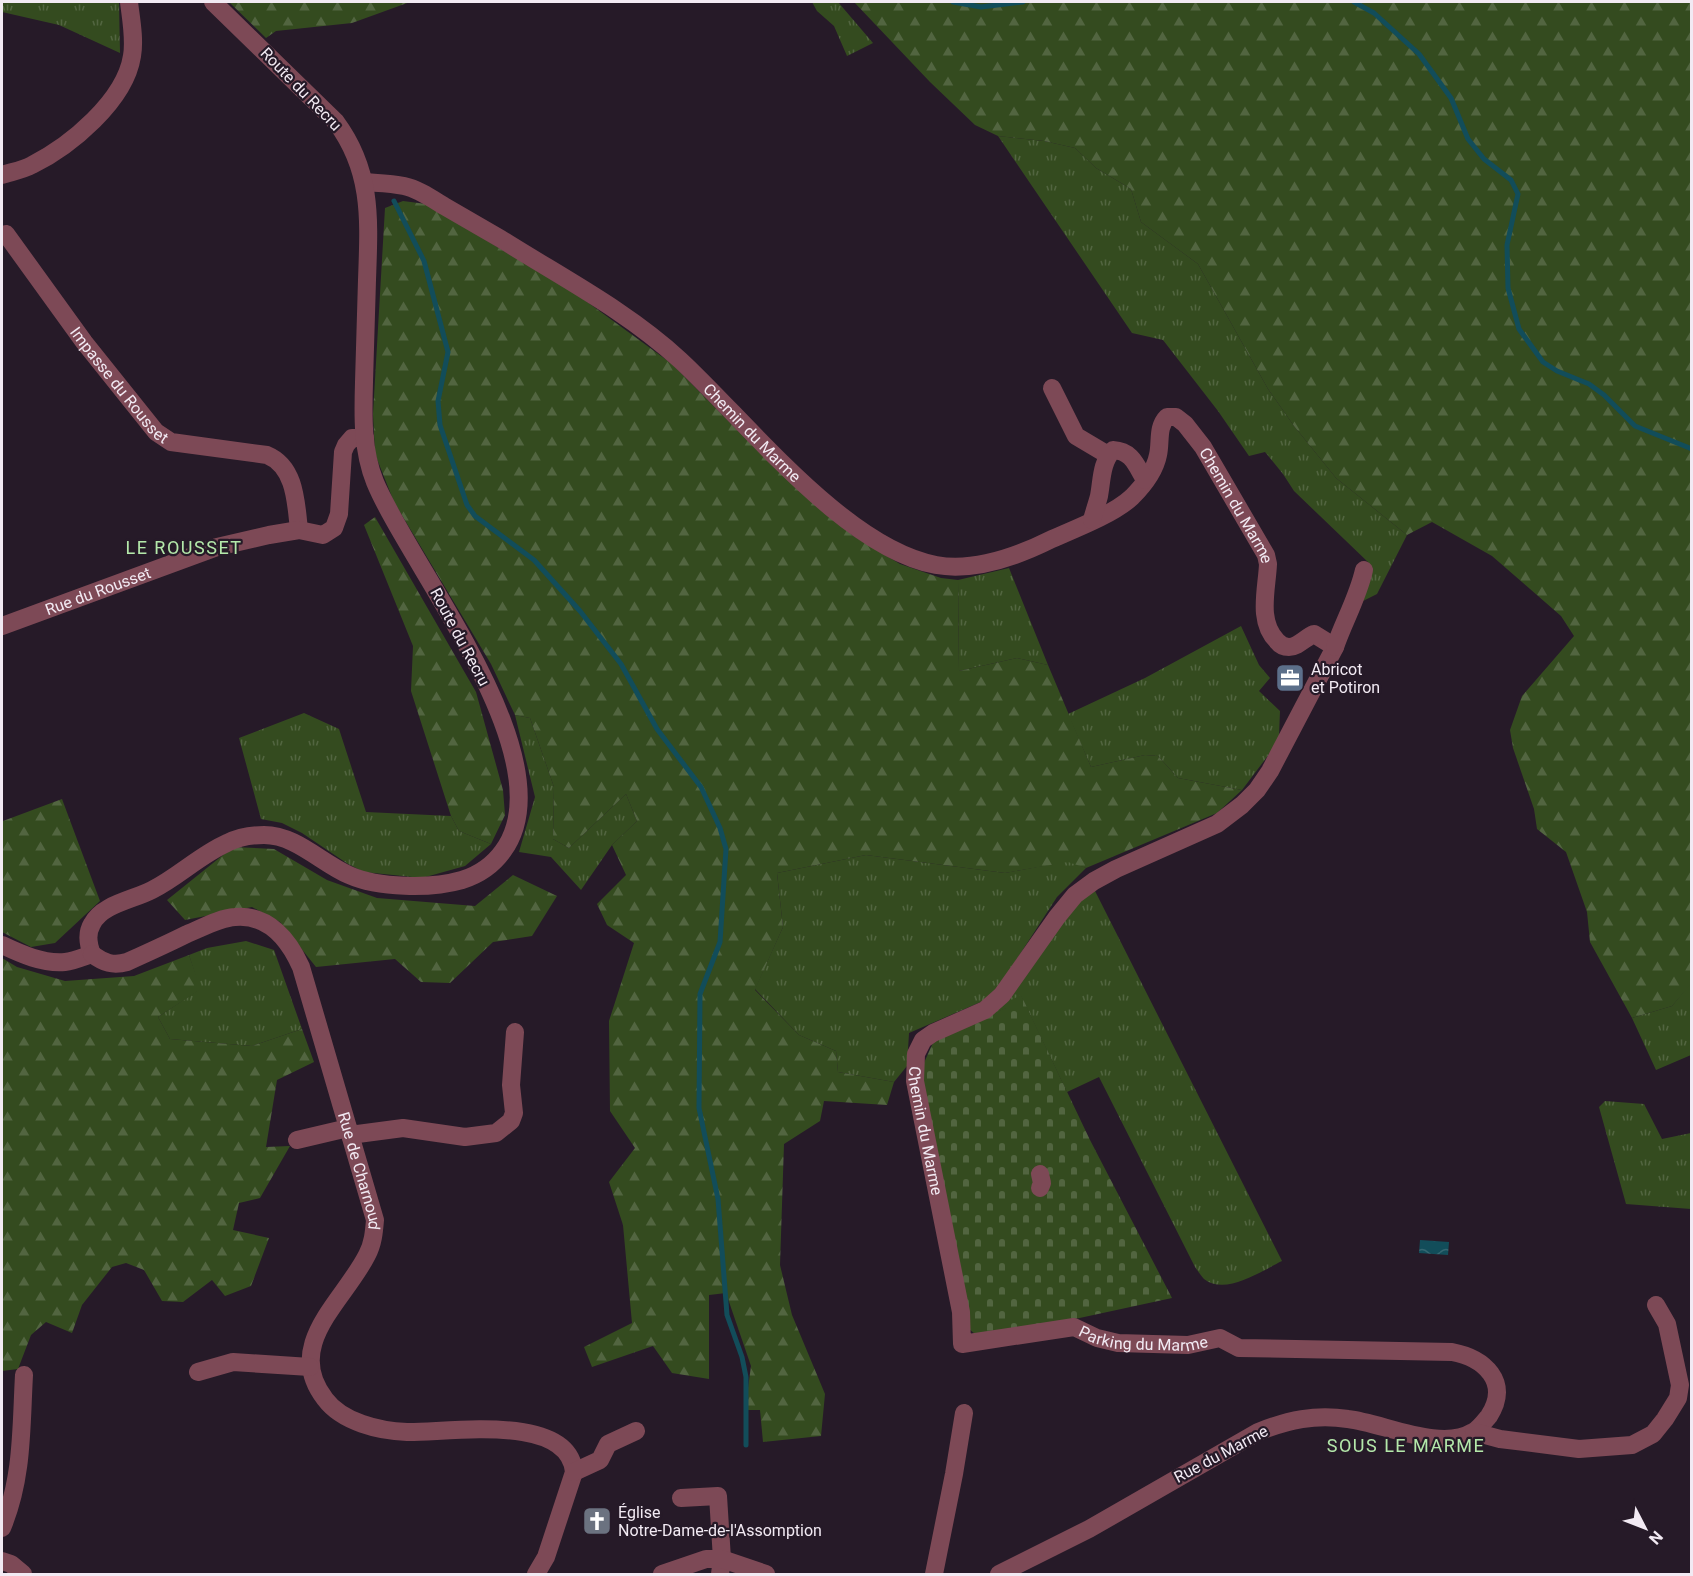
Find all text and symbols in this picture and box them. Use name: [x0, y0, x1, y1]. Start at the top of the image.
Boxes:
street label: Route du Recru: [257, 43, 345, 135]
street label: Impasse du Rousset: [67, 323, 172, 447]
street label: Chemin du Marme: [700, 379, 805, 486]
street label: Chemin du Marme: [1196, 444, 1277, 565]
district label: LE ROUSSET: [125, 537, 243, 558]
street label: Rue du Rousset: [42, 563, 153, 619]
street label: Route du Recru: [426, 585, 494, 689]
place label: Abricot et Potiron: [1311, 660, 1380, 697]
office icon: Abricot et Potiron: [1274, 662, 1306, 694]
street label: Chemin du Marme: [905, 1066, 947, 1197]
street label: Rue de Charnoud: [334, 1110, 384, 1231]
street label: Parking du Marme: [1076, 1321, 1210, 1355]
street label: Rue du Marme: [1171, 1421, 1271, 1487]
district label: SOUS LE MARME: [1327, 1435, 1485, 1456]
north arrow: [1615, 1498, 1675, 1558]
place label: Église Notre-Dame-de-l'Assomption: [618, 1503, 822, 1540]
church icon: Église Notre-Dame-de-l'Assomption: [581, 1505, 613, 1537]
text: N: [1645, 1527, 1667, 1548]

